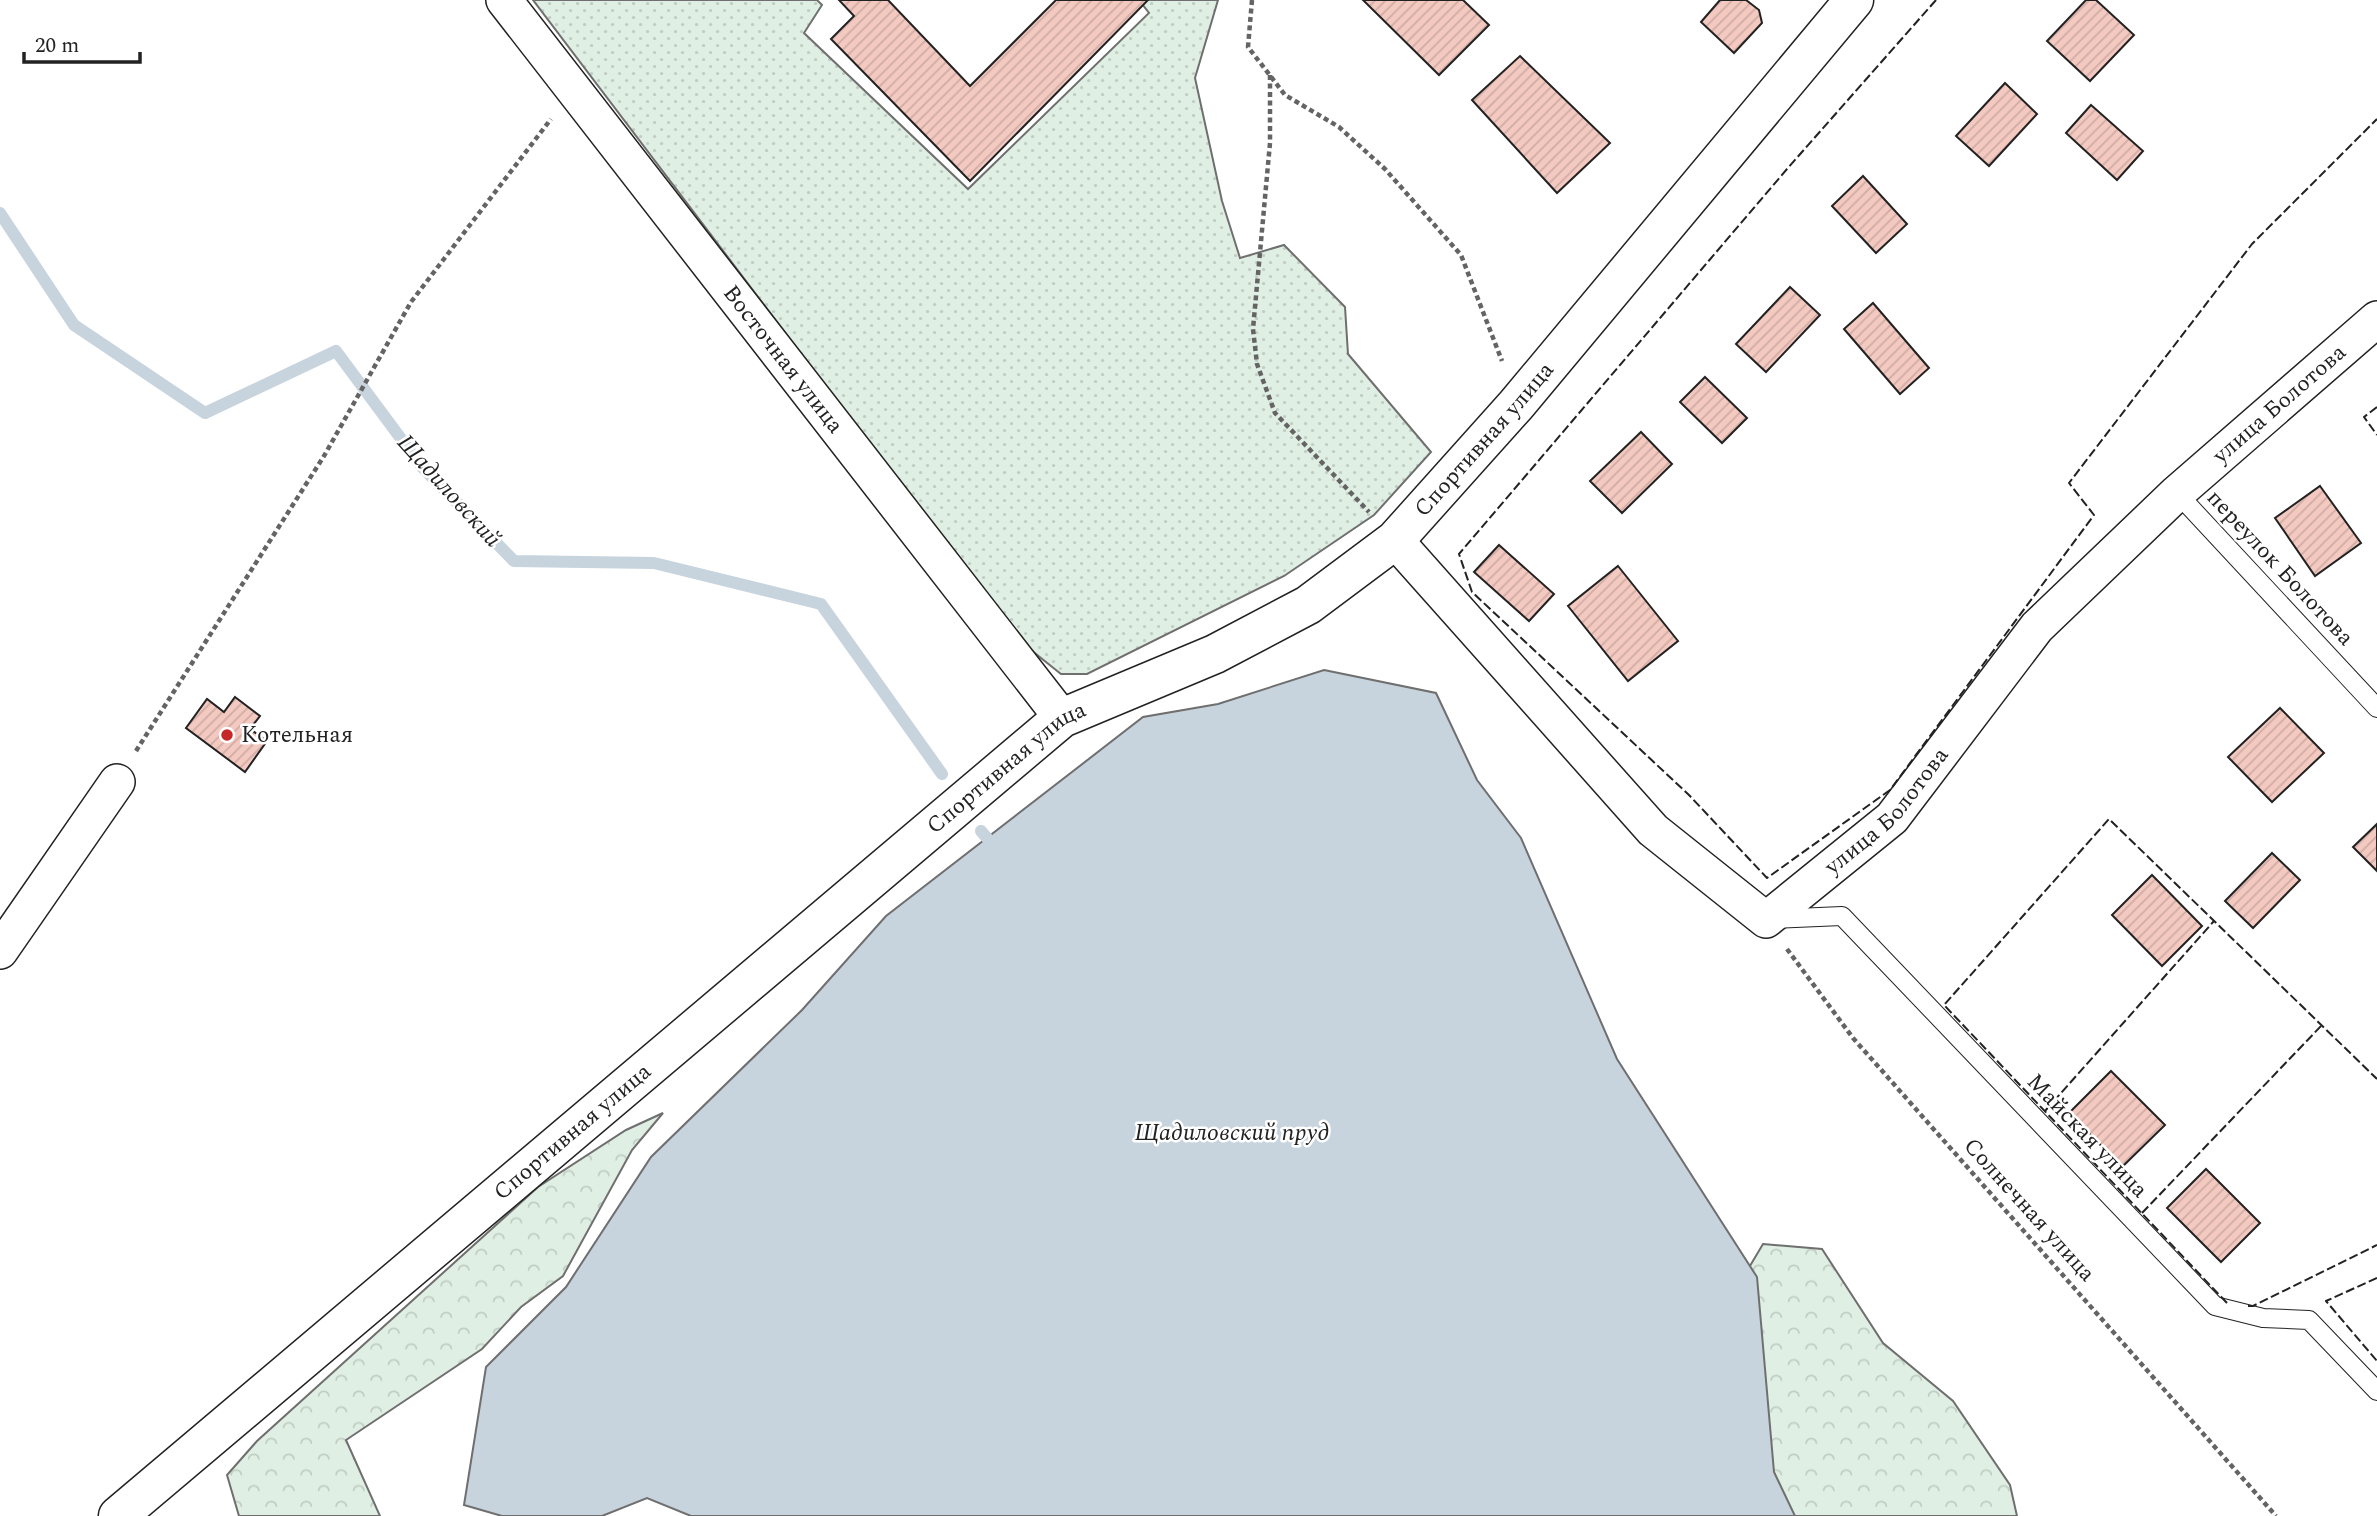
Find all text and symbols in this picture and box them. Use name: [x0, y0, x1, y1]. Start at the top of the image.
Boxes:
scale bar: [24, 21, 140, 65]
text: 20 m: [35, 30, 79, 62]
street label: Восточная улица: [714, 277, 852, 441]
street label: улица Болотова: [2204, 336, 2354, 473]
street label: Спортивная улица: [1406, 354, 1563, 525]
water label: Щадиловский: [388, 426, 510, 556]
street label: переулок Болотова: [2198, 482, 2362, 654]
street label: Спортивная улица: [919, 692, 1091, 843]
place label: Котельная: [241, 718, 353, 753]
marker: Котельная: [219, 727, 235, 743]
street label: улица Болотова: [1816, 740, 1957, 884]
street label: Спортивная улица: [486, 1055, 659, 1209]
street label: Майская улица: [2018, 1066, 2156, 1206]
water label: Щадиловский пруд: [1134, 1115, 1330, 1151]
street label: Солнечная улица: [1955, 1130, 2103, 1290]

